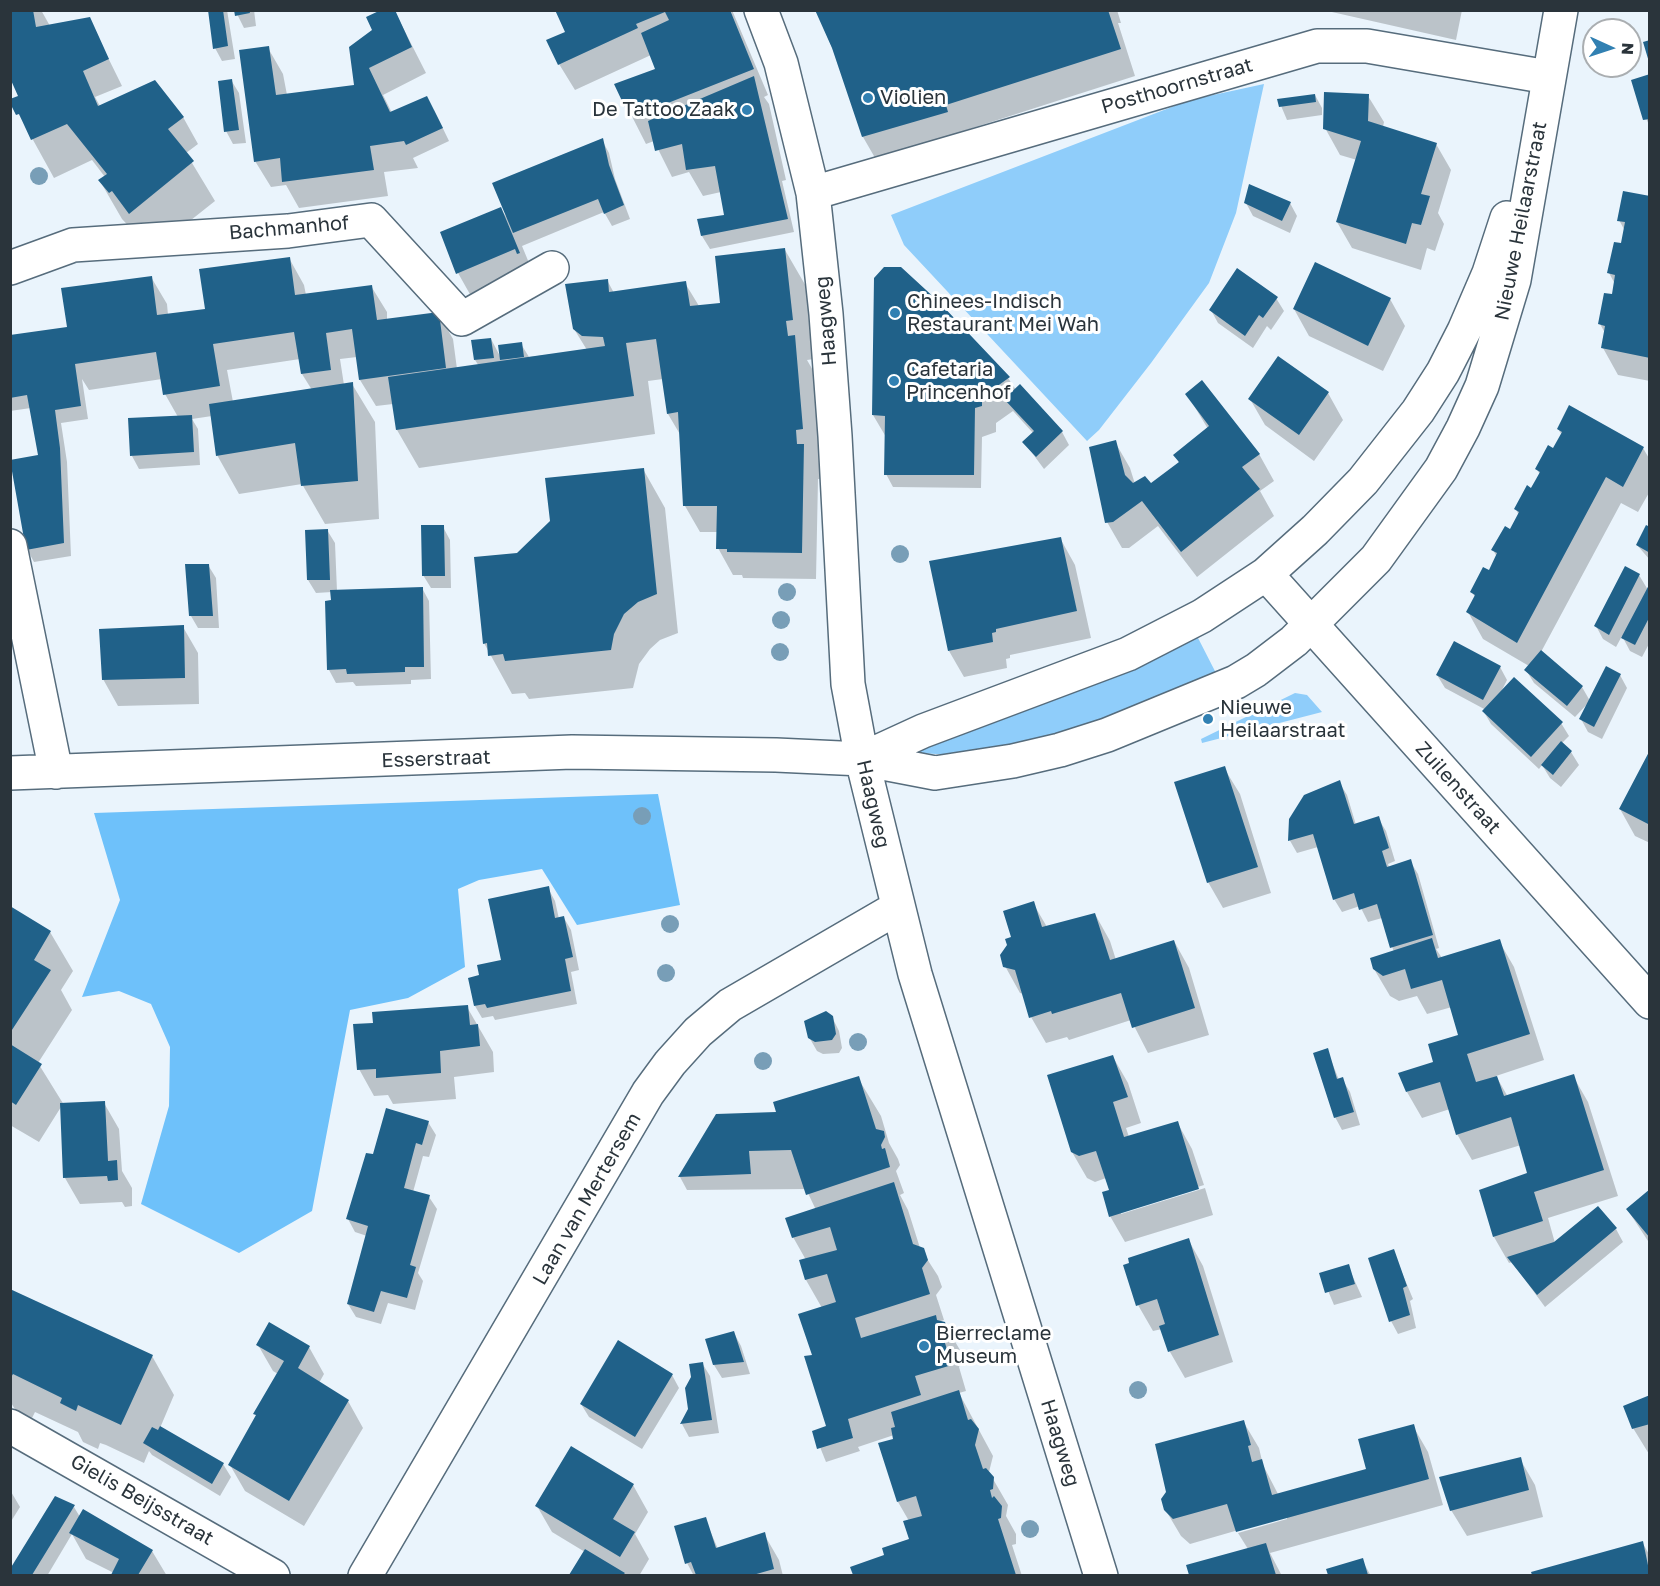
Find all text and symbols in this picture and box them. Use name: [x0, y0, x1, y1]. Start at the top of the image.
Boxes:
north arrow: [1582, 18, 1642, 78]
text: N: [1618, 42, 1638, 55]
street label: Posthoornstraat: [1098, 53, 1256, 119]
place label: Violien: [880, 86, 946, 110]
marker: Violien: [861, 91, 875, 105]
place label: De Tattoo Zaak: [592, 98, 735, 122]
marker: De Tattoo Zaak: [740, 103, 754, 117]
street label: Nieuwe Heilaarstraat: [1490, 119, 1552, 323]
street label: Bachmanhof: [228, 211, 350, 245]
street label: Haagweg: [810, 275, 842, 367]
place label: Chinees-Indisch Restaurant Mei Wah: [907, 290, 1099, 337]
marker: Chinees-Indisch Restaurant Mei Wah: [888, 306, 902, 320]
place label: Cafetaria Princenhof: [906, 358, 1011, 405]
marker: Cafetaria Princenhof: [887, 374, 901, 388]
place label: Nieuwe Heilaarstraat: [1220, 696, 1346, 743]
marker: Nieuwe Heilaarstraat: [1201, 712, 1215, 726]
street label: Zuilenstraat: [1410, 737, 1506, 839]
street label: Esserstraat: [381, 745, 491, 773]
street label: Haagweg: [851, 757, 895, 851]
street label: Laan van Mertersem: [528, 1109, 646, 1289]
place label: Bierreclame Museum: [936, 1322, 1051, 1369]
marker: Bierreclame Museum: [917, 1339, 931, 1353]
street label: Haagweg: [1035, 1396, 1085, 1490]
street label: Gielis Beijsstraat: [66, 1449, 218, 1551]

